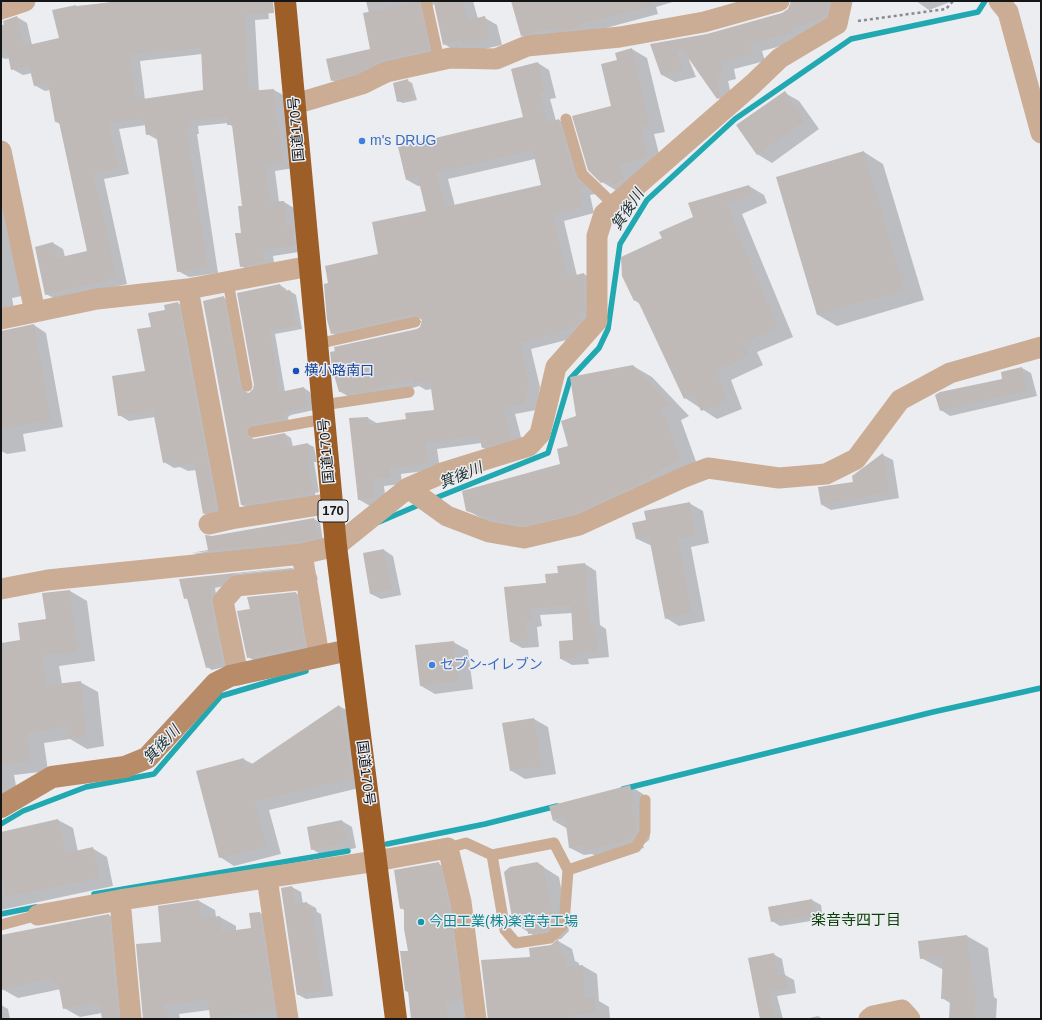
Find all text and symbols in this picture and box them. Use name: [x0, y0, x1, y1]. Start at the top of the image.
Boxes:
street label: 国道170号: [286, 96, 308, 162]
place label: m's DRUG: [370, 133, 436, 149]
marker: m's DRUG: [357, 136, 367, 146]
water label: 箕後川: [608, 186, 648, 234]
place label: 横小路南口: [304, 363, 374, 379]
marker: 横小路南口: [291, 366, 301, 376]
street label: 国道170号: [316, 418, 338, 484]
water label: 箕後川: [437, 459, 485, 493]
road number: 170: [318, 500, 348, 522]
place label: セブン-イレブン: [440, 657, 543, 673]
marker: セブン-イレブン: [427, 660, 437, 670]
water label: 箕後川: [140, 722, 184, 768]
street label: 国道170号: [353, 740, 377, 806]
district label: 楽音寺四丁目: [811, 912, 901, 930]
place label: 今田工業(株)楽音寺工場: [429, 914, 578, 930]
marker: 今田工業(株)楽音寺工場: [416, 917, 426, 927]

